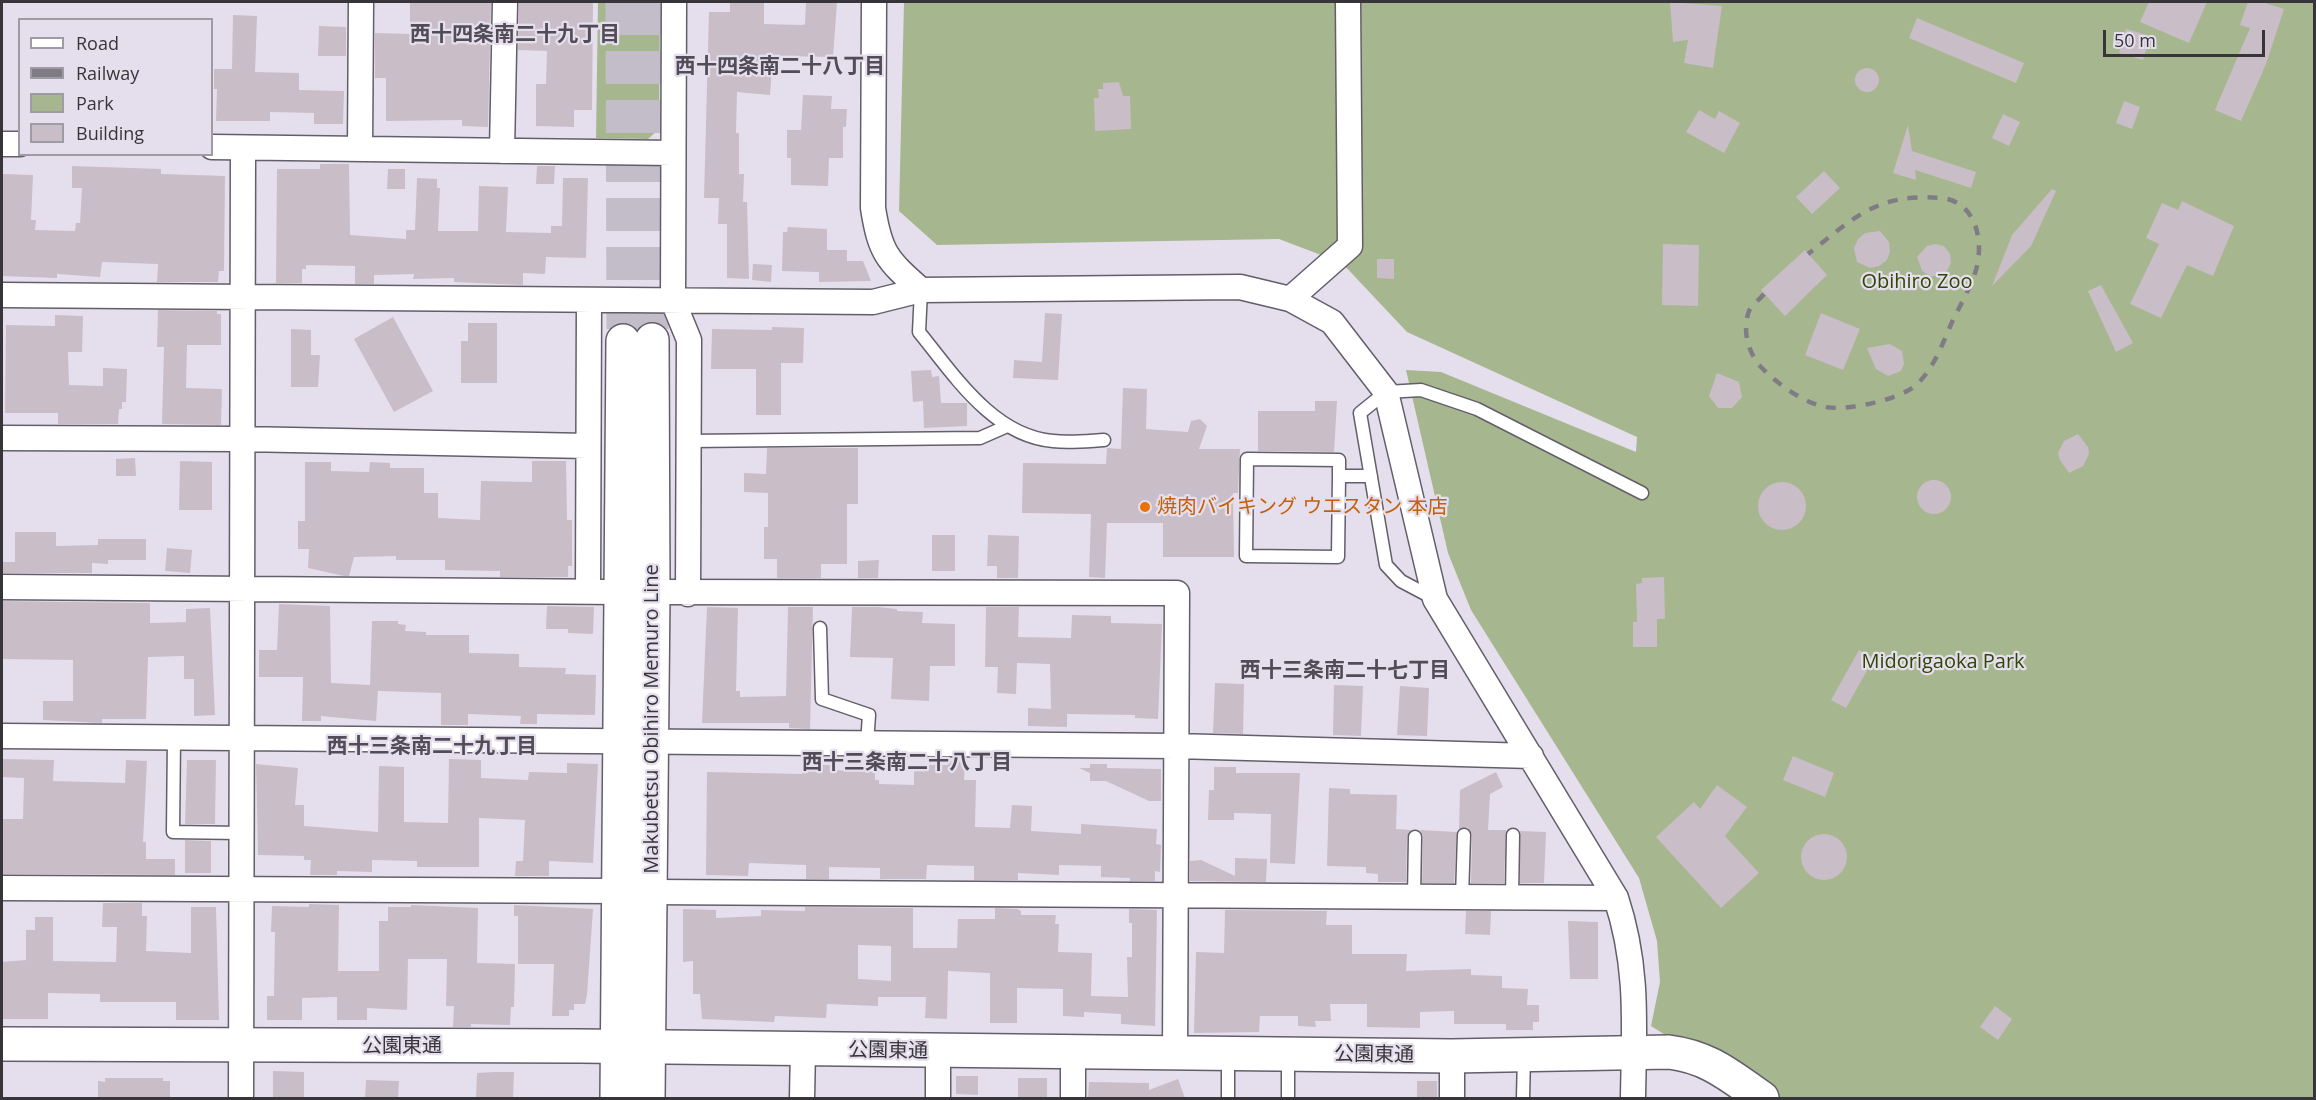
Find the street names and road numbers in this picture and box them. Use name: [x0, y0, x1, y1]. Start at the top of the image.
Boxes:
street label: Makubetsu Obihiro Memuro Line: [640, 564, 664, 874]
street label: 公園東通: [362, 1034, 442, 1058]
street label: 公園東通: [848, 1038, 928, 1064]
street label: 公園東通: [1334, 1042, 1414, 1068]

